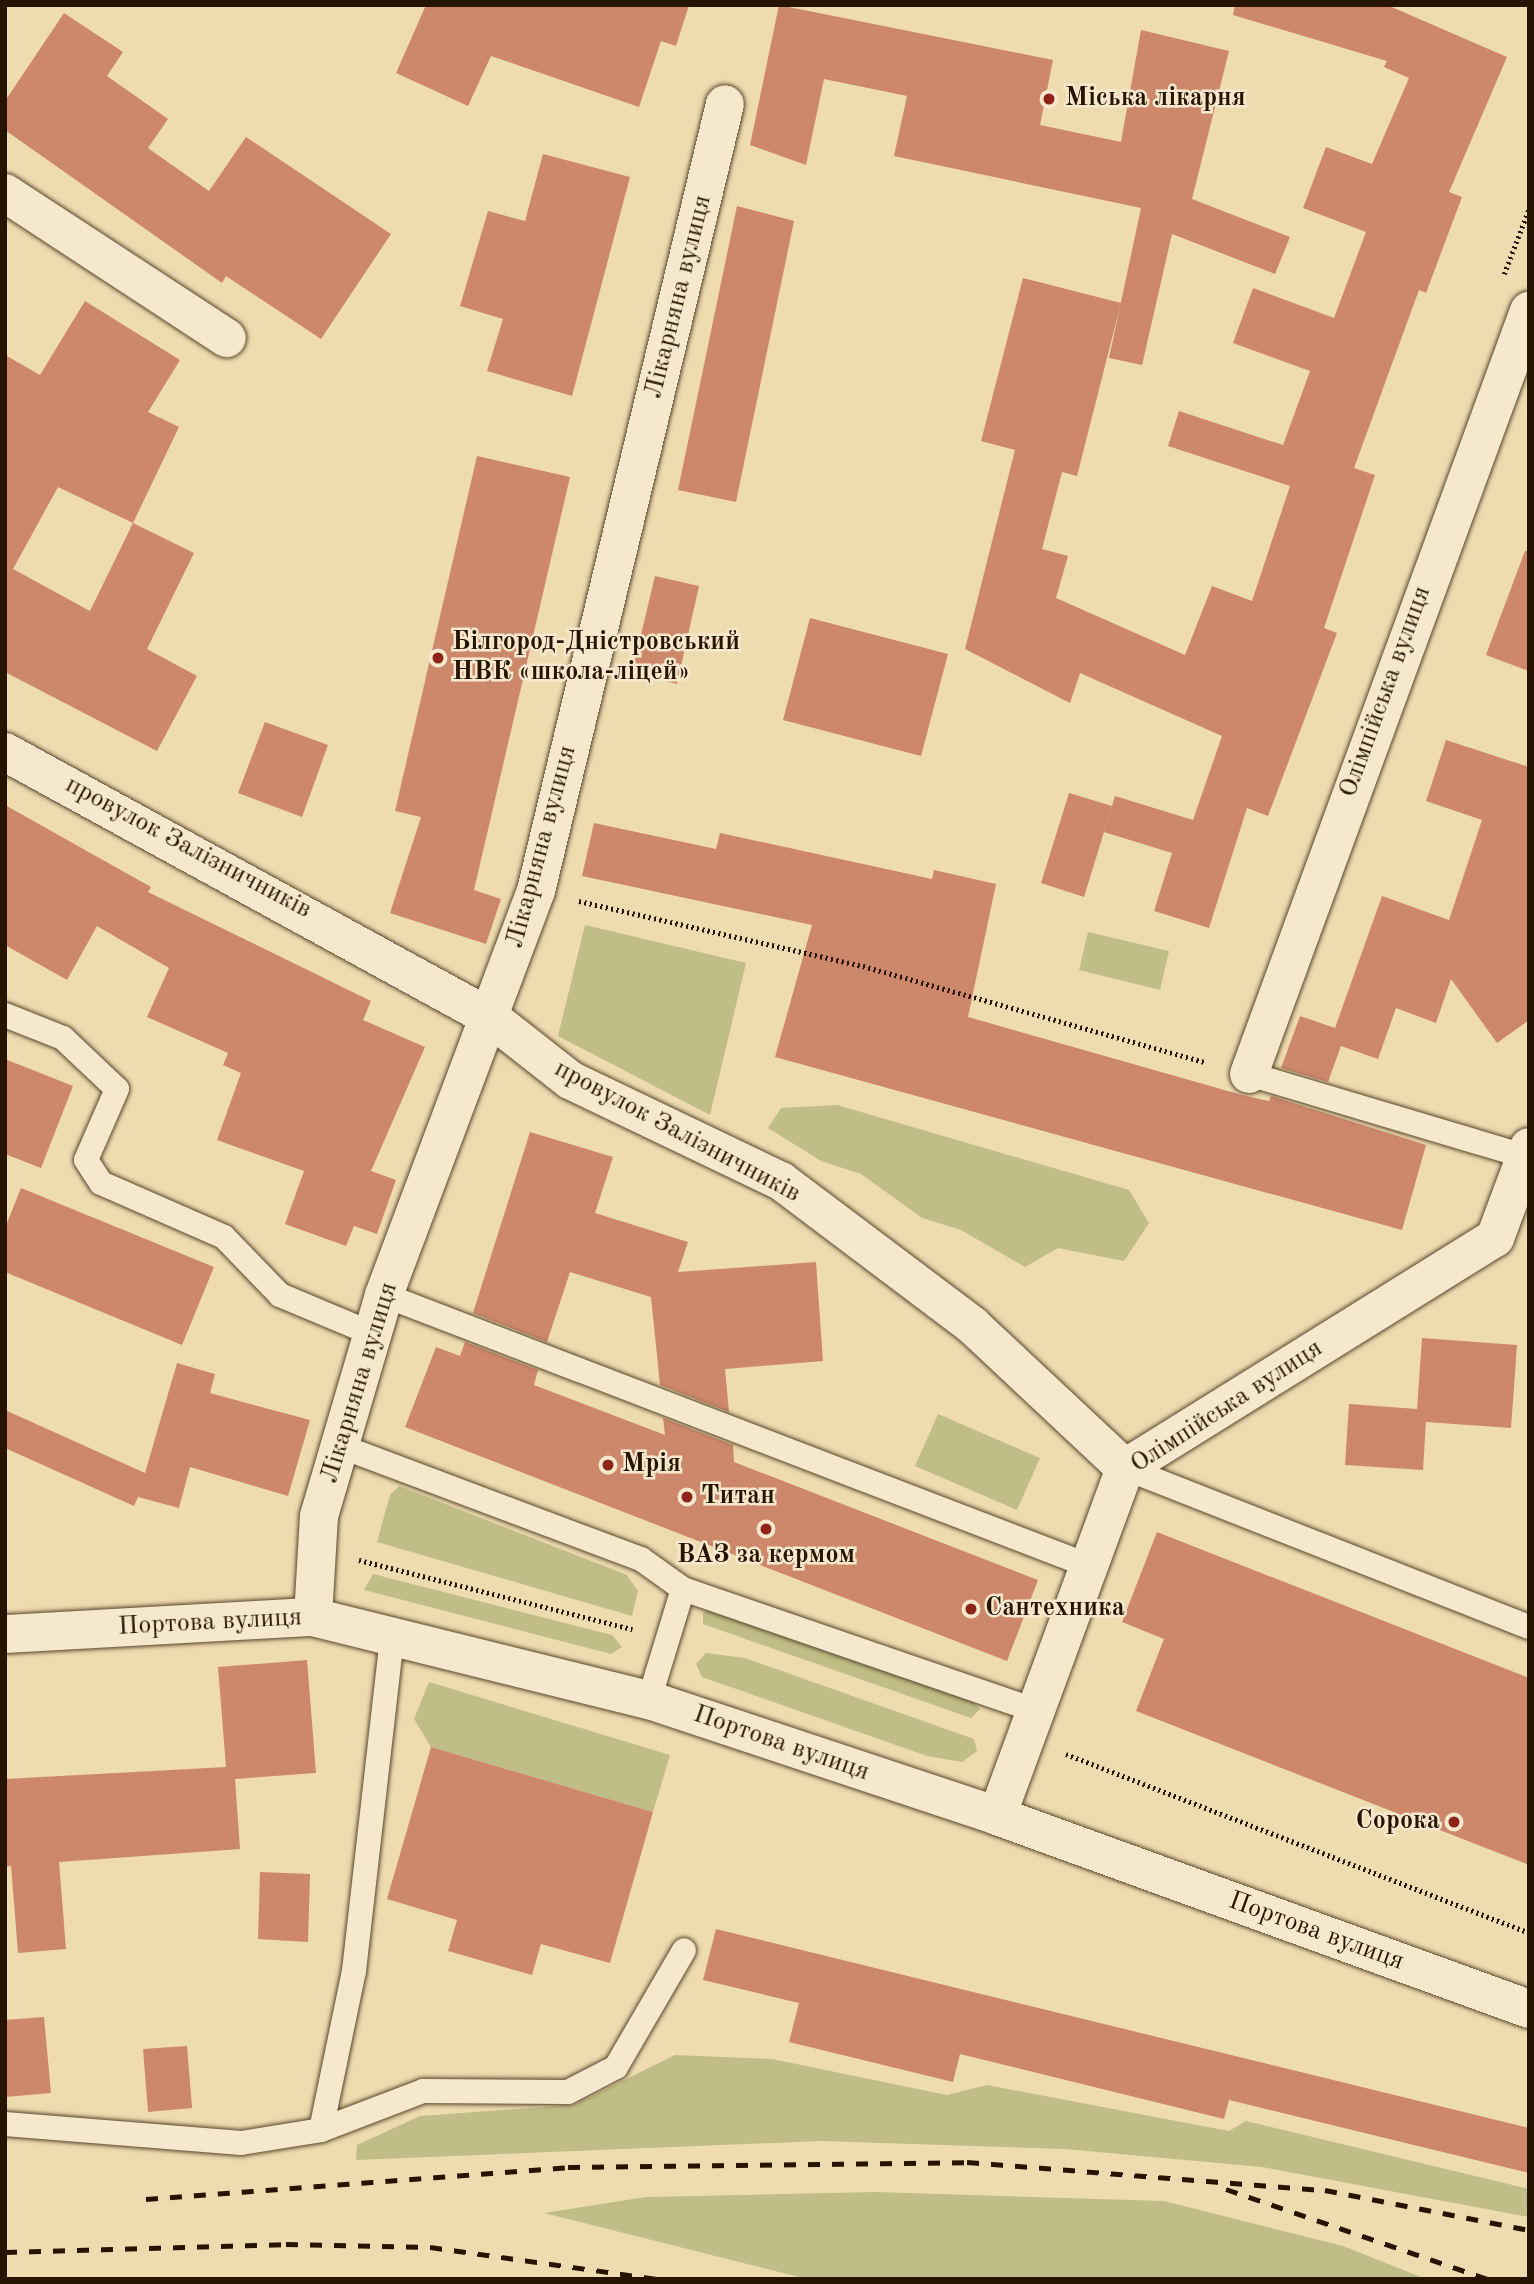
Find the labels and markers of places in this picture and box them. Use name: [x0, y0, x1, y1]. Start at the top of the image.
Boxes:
place label: Міська лікарня: [1065, 83, 1246, 115]
marker: Міська лікарня: [1039, 89, 1059, 109]
place label: Білгород-Дністровський НВК «школа-ліцей»: [452, 627, 740, 688]
marker: Білгород-Дністровський НВК «школа-ліцей»: [430, 650, 446, 666]
place label: Мрія: [622, 1449, 681, 1481]
marker: Мрія: [600, 1457, 616, 1473]
place label: Титан: [701, 1481, 775, 1513]
marker: Титан: [679, 1489, 695, 1505]
marker: ВАЗ за кермом: [758, 1521, 774, 1537]
place label: ВАЗ за кермом: [677, 1540, 855, 1572]
place label: Сантехника: [985, 1593, 1125, 1625]
marker: Сантехника: [963, 1601, 979, 1617]
place label: Сорока: [1356, 1806, 1440, 1838]
marker: Сорока: [1446, 1814, 1462, 1830]

